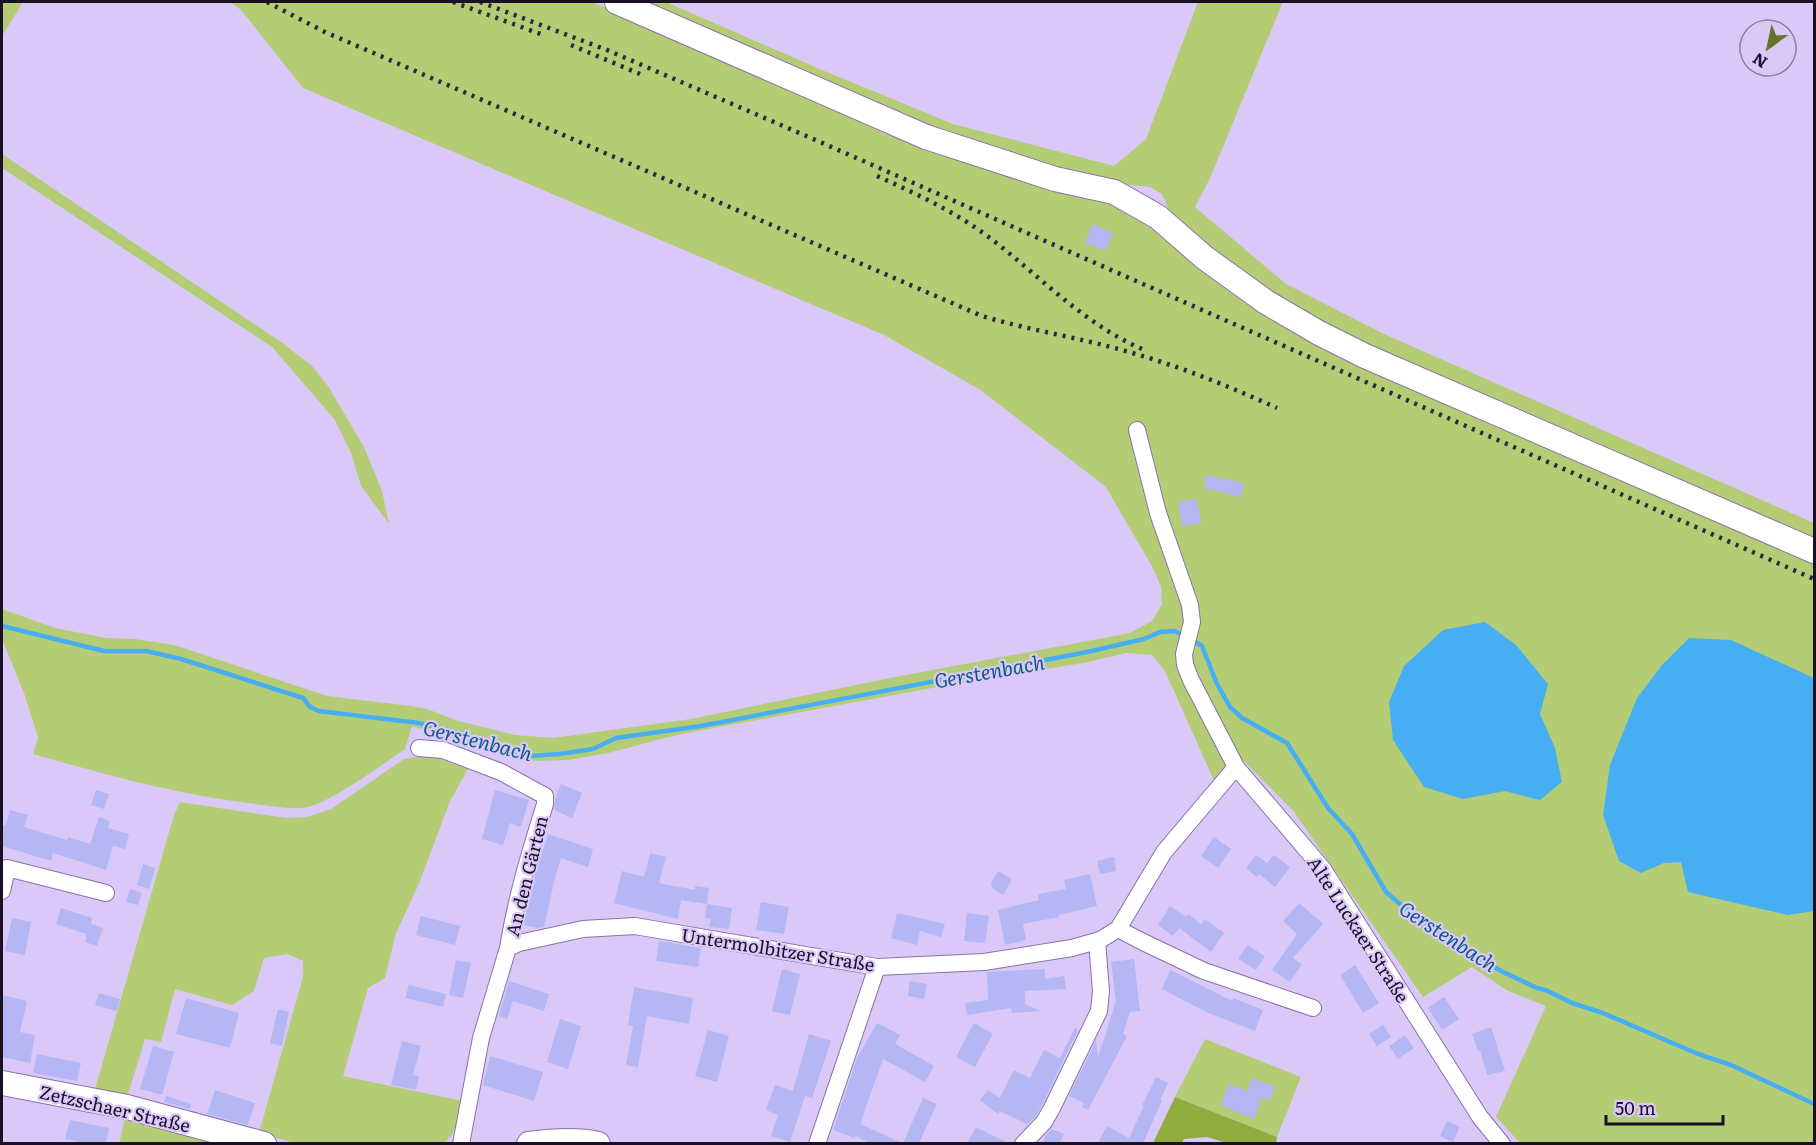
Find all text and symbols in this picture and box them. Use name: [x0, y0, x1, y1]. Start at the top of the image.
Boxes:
north arrow: [1738, 18, 1798, 78]
text: N: [1747, 48, 1771, 75]
water label: Gerstenbach: [931, 645, 1047, 694]
water label: Gerstenbach: [420, 711, 536, 767]
street label: An den Gärten: [498, 813, 554, 939]
street label: Alte Luckaer Straße: [1301, 851, 1417, 1007]
water label: Gerstenbach: [1394, 892, 1504, 978]
street label: Untermolbitzer Straße: [680, 920, 876, 978]
street label: Zetzschaer Straße: [37, 1078, 193, 1138]
scale bar: [1606, 1088, 1723, 1126]
text: 50 m: [1615, 1094, 1656, 1121]

